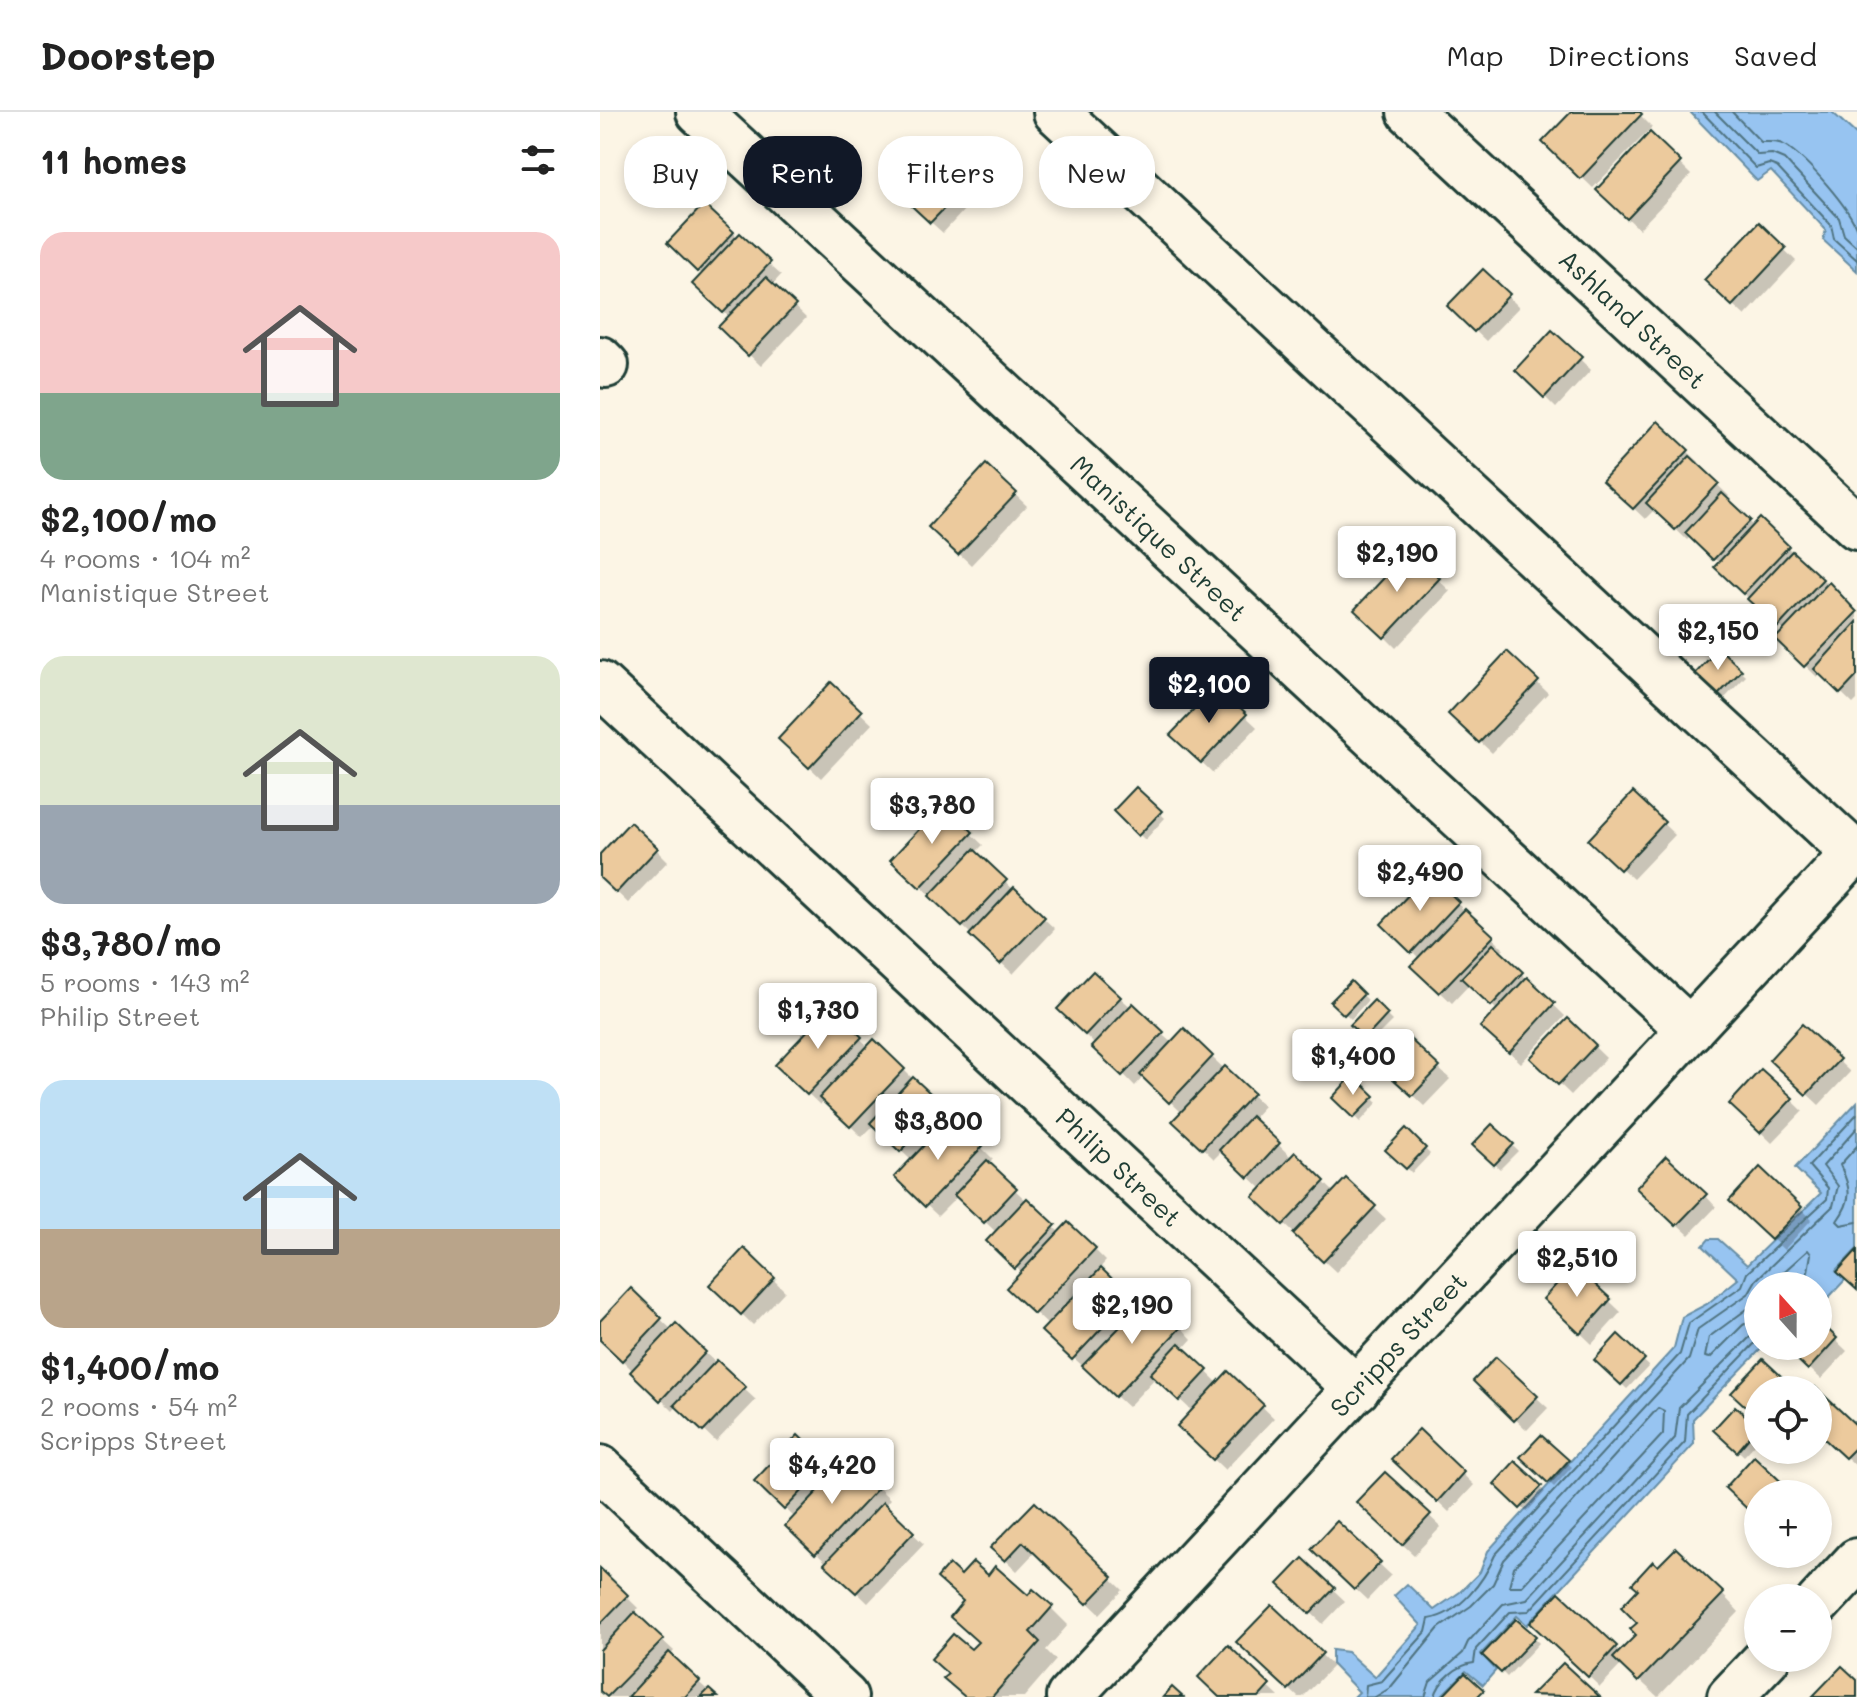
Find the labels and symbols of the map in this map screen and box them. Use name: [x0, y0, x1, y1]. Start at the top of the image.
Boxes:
street label: Ashland Street: [1552, 242, 1714, 396]
street label: Manistique Street: [1064, 447, 1254, 629]
pin: $2,190: [1332, 526, 1462, 594]
pin: $2,150: [1653, 604, 1783, 672]
pin: $2,100: [1144, 657, 1274, 725]
pin: $3,780: [867, 778, 997, 846]
pin: $2,490: [1355, 845, 1485, 913]
pin: $1,730: [753, 983, 883, 1051]
pin: $1,400: [1288, 1029, 1418, 1097]
pin: $3,800: [873, 1094, 1003, 1162]
street label: Philip Street: [1049, 1100, 1189, 1234]
pin: $2,510: [1512, 1231, 1642, 1299]
street label: Scripps Street: [1322, 1264, 1474, 1424]
north arrow: [1744, 1272, 1832, 1360]
pin: $2,190: [1067, 1278, 1197, 1346]
pin: $4,420: [767, 1438, 897, 1506]

